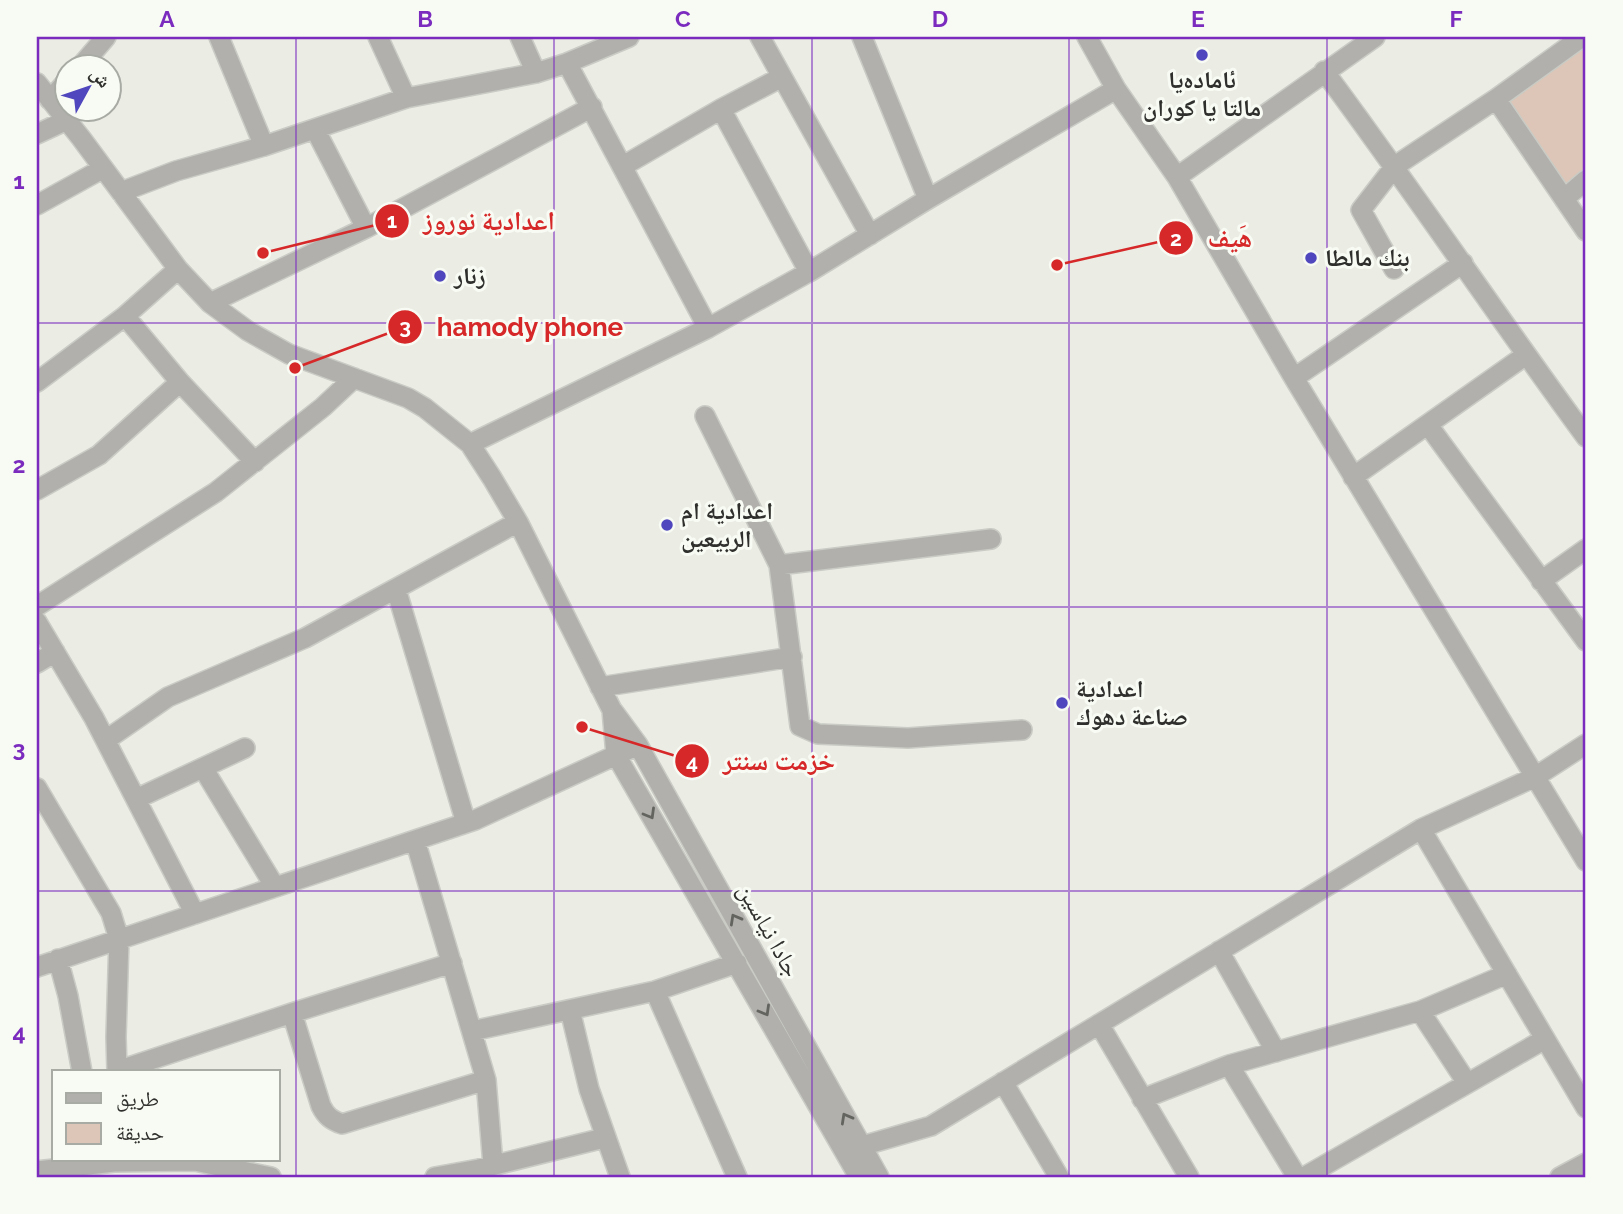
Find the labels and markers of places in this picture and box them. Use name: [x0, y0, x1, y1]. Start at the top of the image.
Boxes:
marker: ئامادەيا مالتا يا كوران: [1194, 47, 1210, 63]
place label: ئامادەيا مالتا يا كوران: [1143, 65, 1261, 122]
callout: اعدادية نوروز: [374, 197, 569, 244]
callout: هَيف: [1159, 215, 1266, 262]
place label: بنك مالطا: [1325, 243, 1410, 272]
marker: بنك مالطا: [1303, 250, 1319, 266]
place label: زنار: [453, 261, 486, 290]
marker: زنار: [432, 268, 448, 284]
callout: hamody phone: [387, 303, 637, 350]
place label: اعدادية ام الربيعين: [681, 496, 773, 553]
marker: اعدادية ام الربيعين: [659, 517, 675, 533]
place label: اعدادية صناعة دهوك: [1076, 674, 1188, 731]
marker: اعدادية صناعة دهوك: [1054, 695, 1070, 711]
callout: خزمت سنتر: [674, 738, 849, 785]

